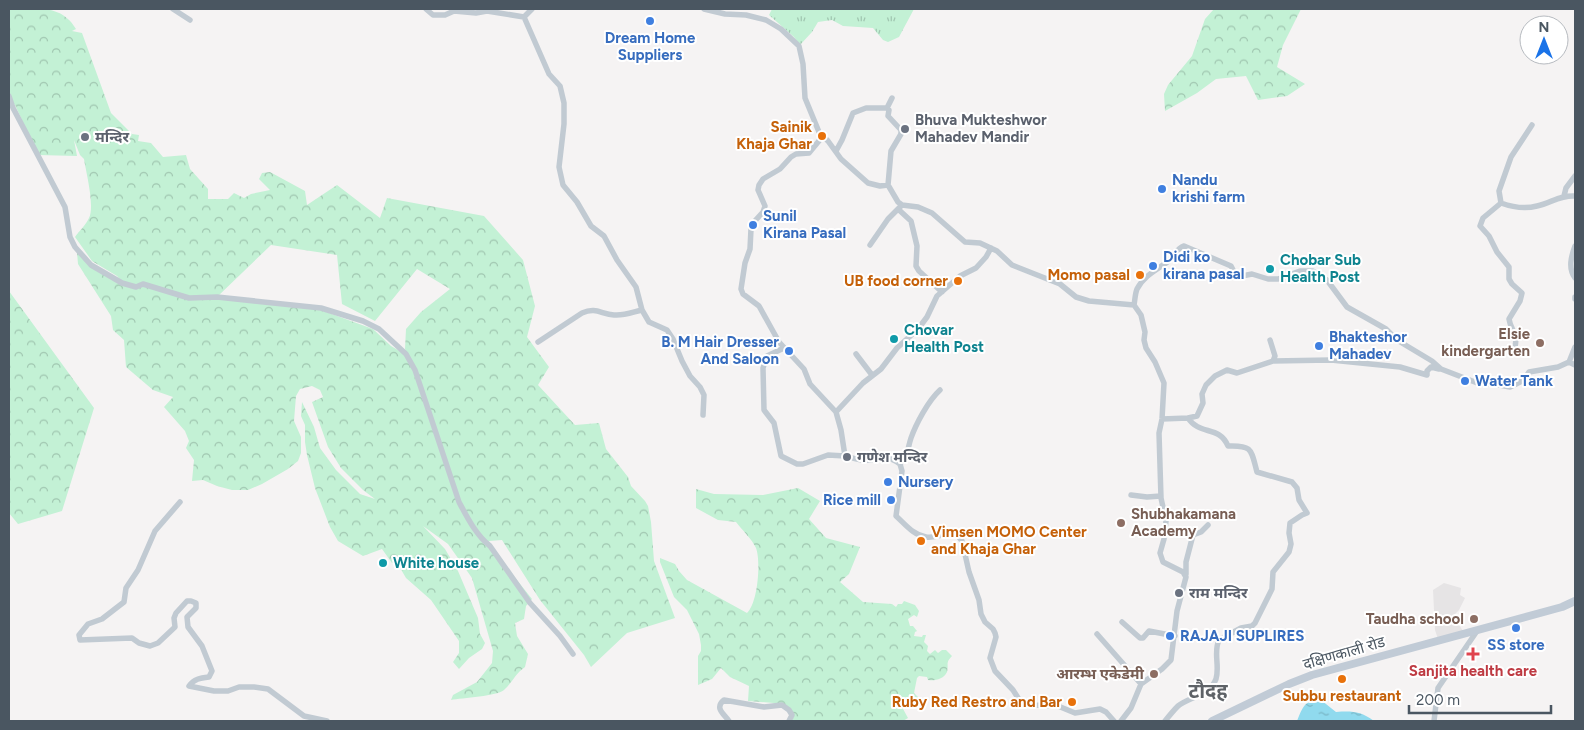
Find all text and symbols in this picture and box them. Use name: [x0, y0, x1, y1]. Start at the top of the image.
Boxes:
marker: Dream Home Suppliers: [644, 15, 656, 27]
north arrow: [1519, 15, 1569, 65]
text: N: [1539, 19, 1549, 36]
place label: Dream Home Suppliers: [605, 29, 696, 64]
place label: Bhuva Mukteshwor Mahadev Mandir: [915, 111, 1047, 146]
place label: Sainik Khaja Ghar: [736, 118, 812, 153]
marker: Bhuva Mukteshwor Mahadev Mandir: [899, 123, 911, 135]
place label: मन्दिर: [95, 128, 130, 146]
marker: Sainik Khaja Ghar: [816, 130, 828, 142]
marker: मन्दिर: [79, 131, 91, 143]
place label: Nandu krishi farm: [1172, 171, 1245, 206]
marker: Nandu krishi farm: [1156, 183, 1168, 195]
place label: Sunil Kirana Pasal: [763, 207, 846, 242]
marker: Sunil Kirana Pasal: [747, 219, 759, 231]
place label: Didi ko kirana pasal: [1163, 248, 1244, 283]
place label: Chobar Sub Health Post: [1280, 251, 1361, 286]
marker: Didi ko kirana pasal: [1147, 260, 1159, 272]
marker: Chobar Sub Health Post: [1264, 263, 1276, 275]
place label: Momo pasal: [1047, 266, 1130, 284]
marker: Momo pasal: [1134, 269, 1146, 281]
place label: UB food corner: [844, 272, 948, 290]
marker: UB food corner: [952, 275, 964, 287]
place label: Chovar Health Post: [904, 321, 984, 356]
place label: Elsie kindergarten: [1441, 325, 1531, 360]
place label: Bhakteshor Mahadev: [1329, 328, 1407, 363]
place label: B. M Hair Dresser And Saloon: [661, 333, 779, 368]
marker: Chovar Health Post: [888, 333, 900, 345]
marker: Elsie kindergarten: [1534, 337, 1546, 349]
marker: Bhakteshor Mahadev: [1313, 340, 1325, 352]
marker: B. M Hair Dresser And Saloon: [783, 345, 795, 357]
place label: Water Tank: [1475, 372, 1553, 390]
marker: Water Tank: [1459, 375, 1471, 387]
place label: गणेश मन्दिर: [857, 448, 928, 466]
marker: गणेश मन्दिर: [841, 451, 853, 463]
place label: Nursery: [898, 473, 954, 491]
marker: Nursery: [882, 476, 894, 488]
place label: Rice mill: [823, 491, 881, 509]
marker: Rice mill: [885, 494, 897, 506]
place label: Shubhakamana Academy: [1131, 505, 1236, 540]
marker: Shubhakamana Academy: [1115, 517, 1127, 529]
place label: Vimsen MOMO Center and Khaja Ghar: [931, 523, 1087, 558]
marker: Vimsen MOMO Center and Khaja Ghar: [915, 535, 927, 547]
place label: White house: [393, 554, 480, 572]
marker: White house: [377, 557, 389, 569]
place label: राम मन्दिर: [1189, 584, 1248, 602]
marker: राम मन्दिर: [1173, 587, 1185, 599]
place label: Taudha school: [1366, 610, 1464, 628]
marker: Taudha school: [1468, 613, 1480, 625]
marker: SS store: [1510, 622, 1522, 634]
place label: RAJAJI SUPLIRES: [1180, 627, 1304, 645]
marker: RAJAJI SUPLIRES: [1164, 630, 1176, 642]
street label: दक्षिणकाली रोड: [1301, 632, 1388, 673]
place label: SS store: [1487, 636, 1545, 654]
marker: Sanjita health care: [1467, 648, 1479, 660]
place label: Sanjita health care: [1409, 662, 1538, 680]
place label: आरम्भ एकेडेमी: [1056, 665, 1145, 683]
marker: आरम्भ एकेडेमी: [1148, 668, 1160, 680]
marker: Subbu restaurant: [1336, 673, 1348, 685]
district label: टौदह: [1188, 679, 1228, 703]
scale bar: [1409, 682, 1552, 714]
place label: Subbu restaurant: [1282, 687, 1402, 705]
text: 200 m: [1416, 691, 1460, 709]
place label: Ruby Red Restro and Bar: [892, 693, 1062, 711]
marker: Ruby Red Restro and Bar: [1066, 696, 1078, 708]

